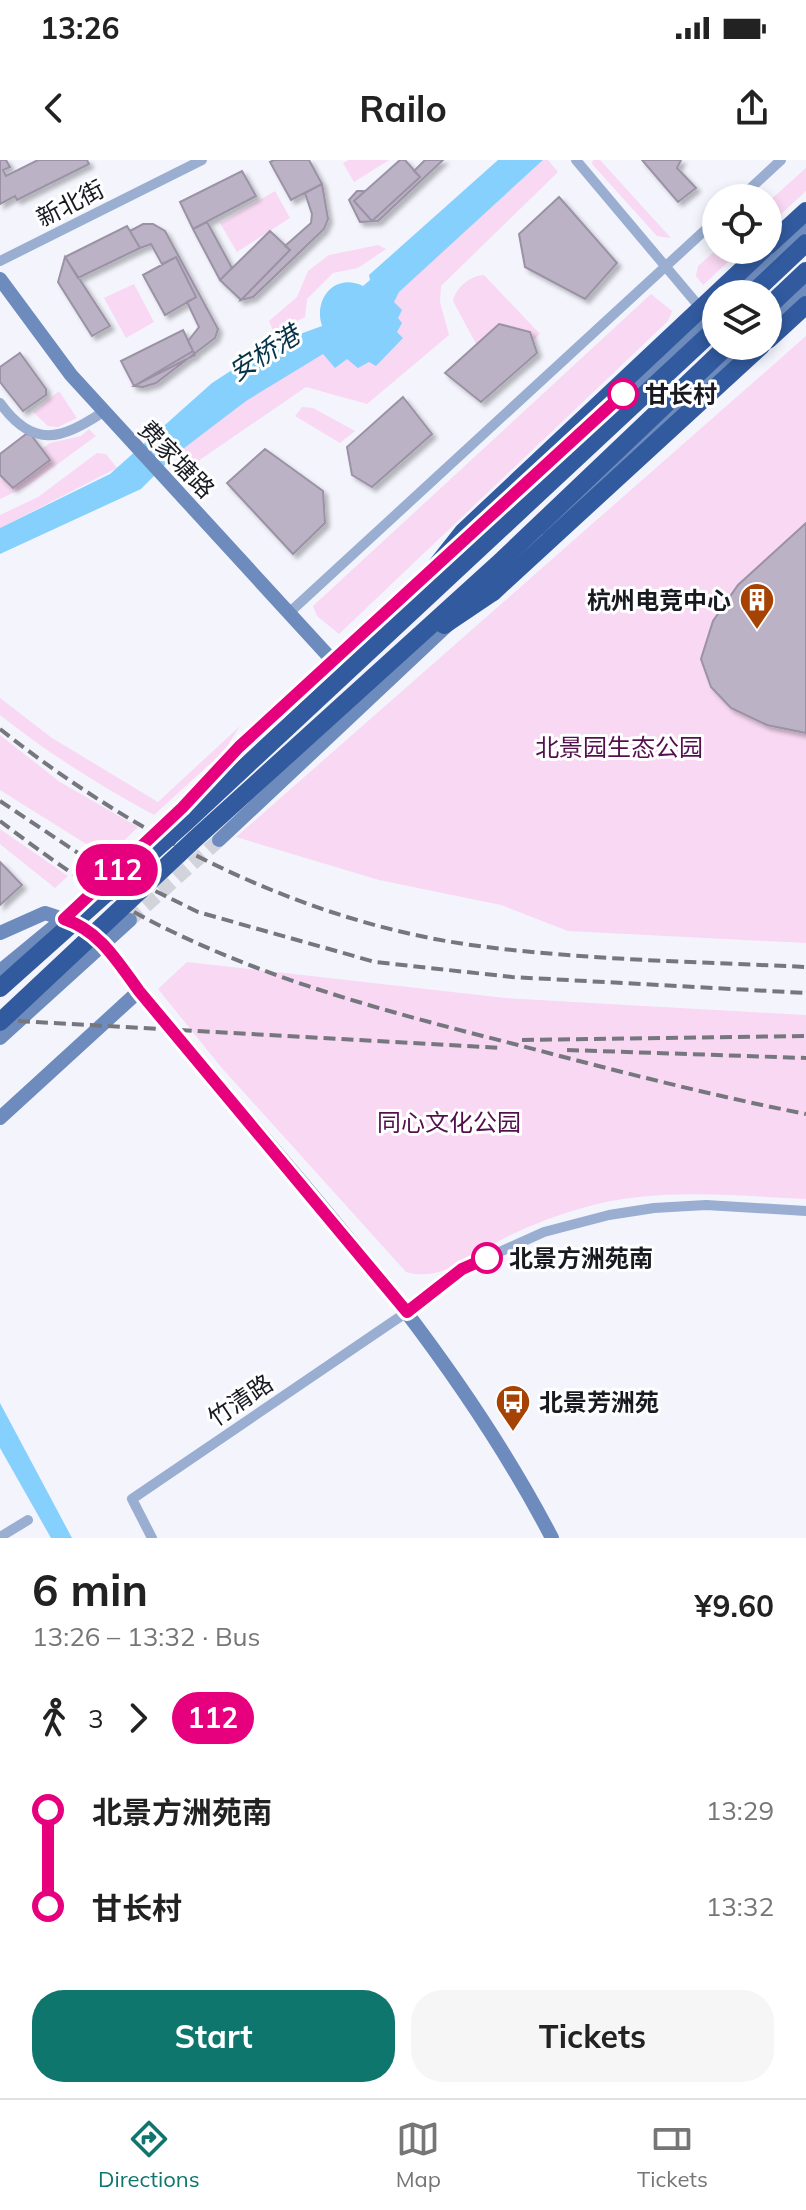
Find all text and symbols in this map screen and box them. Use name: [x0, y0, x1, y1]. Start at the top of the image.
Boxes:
text: 13:26: [40, 9, 119, 47]
icon: back: [32, 86, 76, 130]
text: Railo: [359, 86, 447, 131]
icon: share: [730, 86, 774, 130]
street label: 新北街: [31, 173, 109, 233]
map controls: [702, 184, 782, 360]
button: locate: [702, 184, 782, 264]
button: layers: [702, 280, 782, 360]
water label: 安桥港: [222, 316, 309, 388]
marker: 甘长村: [608, 379, 638, 409]
place label: 甘长村: [645, 379, 717, 409]
street label: 费家塘路: [133, 414, 221, 504]
building icon: 杭州电竞中心: [738, 581, 776, 631]
place label: 杭州电竞中心: [587, 585, 731, 615]
park label: 北景园生态公园: [535, 732, 703, 762]
line badge: 112: [71, 844, 163, 896]
text: 112: [92, 852, 142, 887]
park label: 同心文化公园: [377, 1107, 521, 1137]
marker: 北景方洲苑南: [472, 1243, 502, 1273]
place label: 北景方洲苑南: [509, 1243, 653, 1273]
street label: 竹清路: [202, 1367, 278, 1433]
bus stop icon: 北景芳洲苑: [494, 1383, 532, 1433]
place label: 北景芳洲苑: [539, 1387, 659, 1417]
text: 6 min: [32, 1562, 148, 1617]
text: ¥9.60: [695, 1587, 774, 1625]
text: 13:26 – 13:32 · Bus: [32, 1620, 261, 1653]
icon: walk: [32, 1696, 76, 1740]
icon: forward: [116, 1696, 160, 1740]
text: 112: [188, 1700, 238, 1735]
text: 3: [88, 1702, 104, 1735]
text: 北景方洲苑南: [92, 1793, 272, 1831]
text: 13:29: [706, 1794, 774, 1827]
text: 甘长村: [92, 1889, 182, 1927]
text: 13:32: [706, 1890, 774, 1923]
button: Start: [32, 1990, 395, 2082]
button: Tickets: [411, 1990, 774, 2082]
tab: Directions: [98, 2117, 200, 2193]
tab: Map: [396, 2117, 441, 2193]
tab: Tickets: [637, 2117, 708, 2193]

